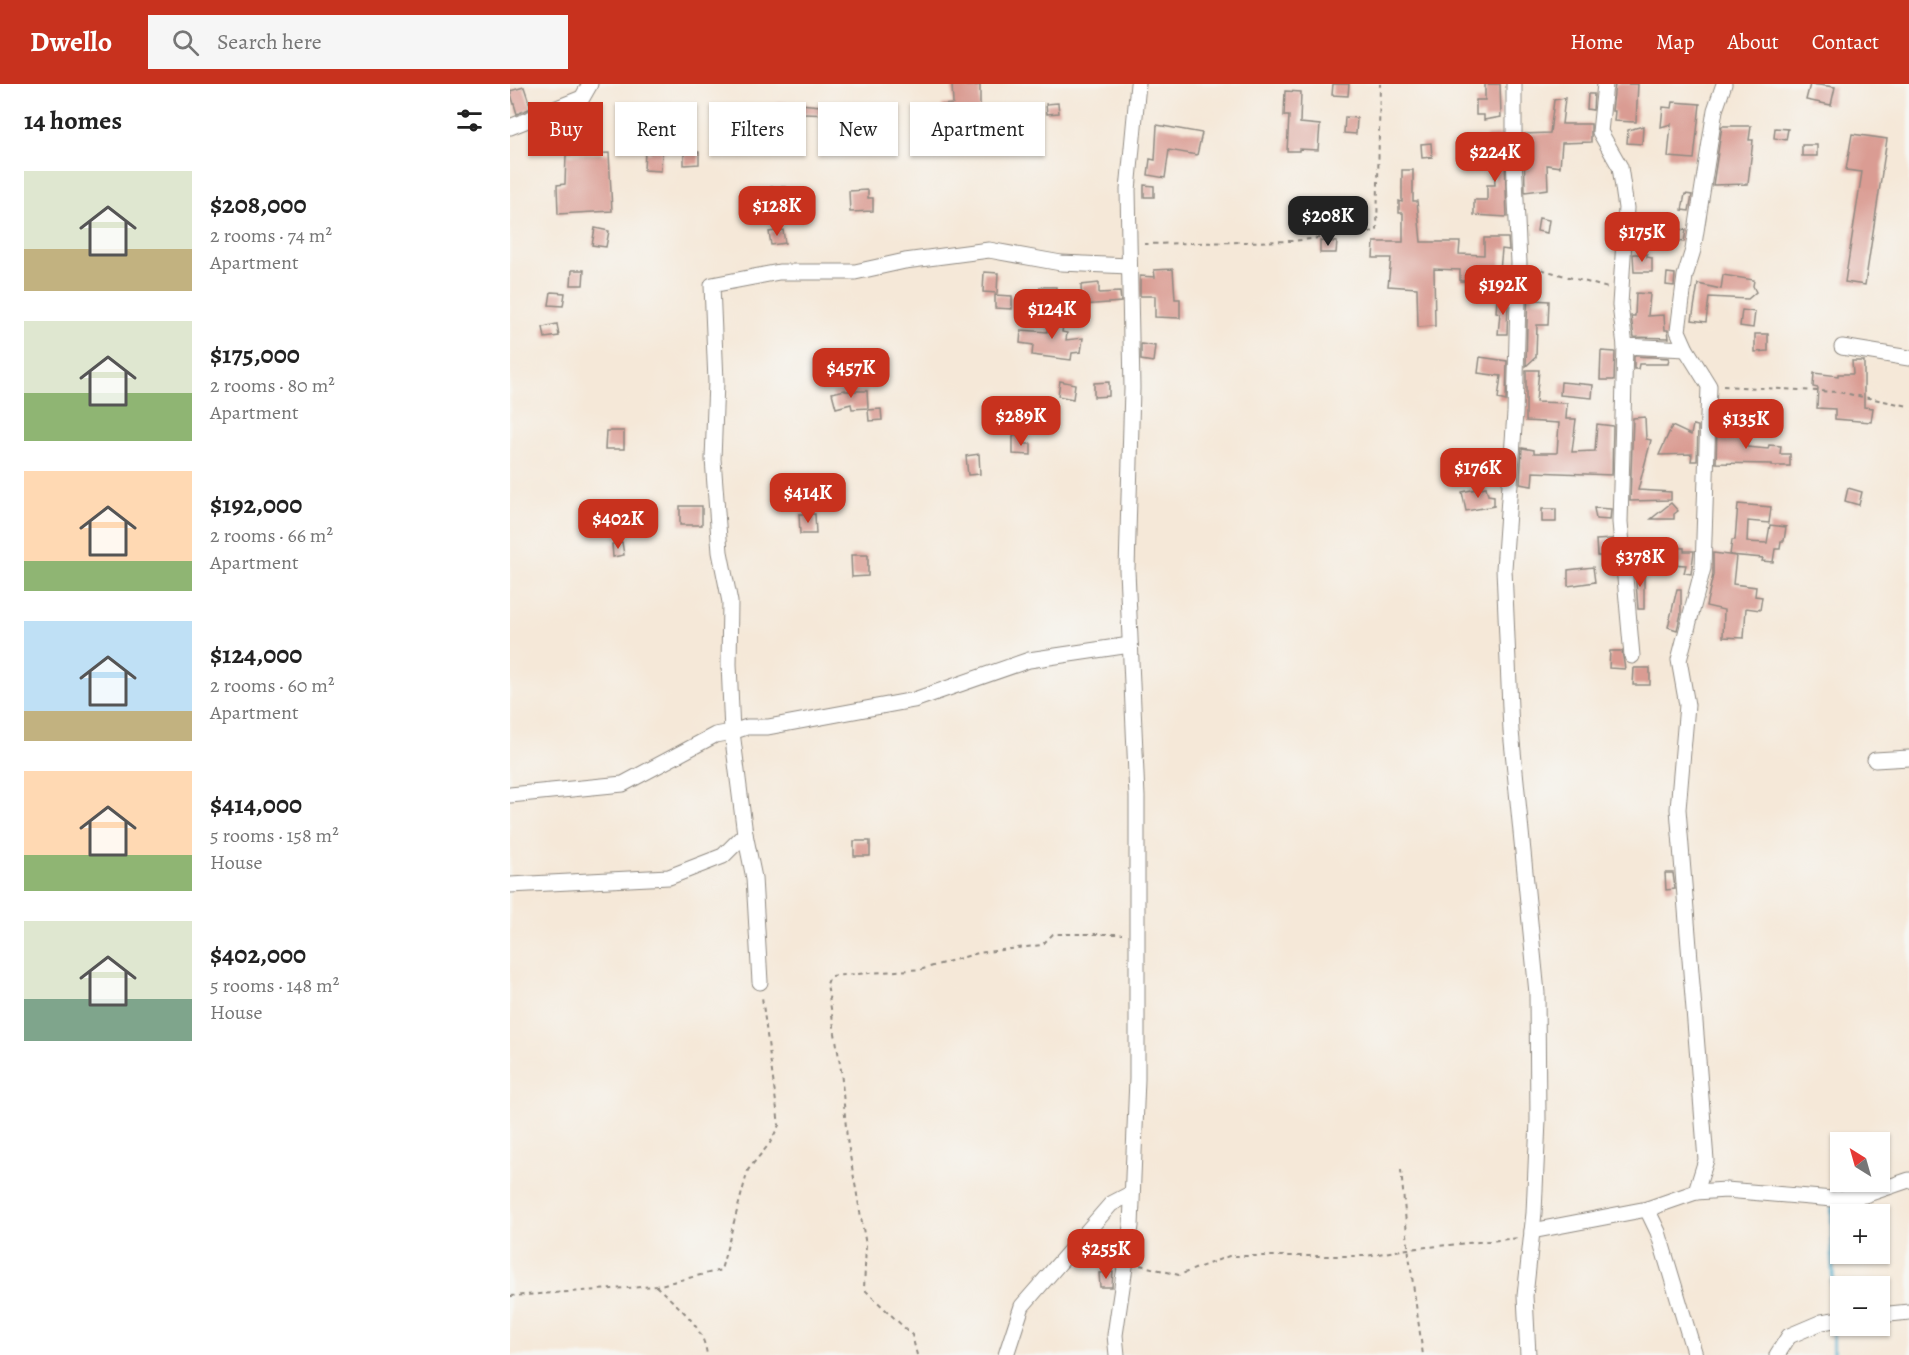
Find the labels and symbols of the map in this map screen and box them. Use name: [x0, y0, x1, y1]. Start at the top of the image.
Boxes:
pin: $224K: [1453, 132, 1537, 183]
pin: $128K: [735, 186, 819, 237]
pin: $208K: [1286, 196, 1370, 247]
pin: $175K: [1600, 212, 1684, 263]
pin: $192K: [1461, 265, 1545, 316]
pin: $124K: [1010, 289, 1094, 340]
pin: $457K: [809, 348, 893, 399]
pin: $289K: [979, 396, 1063, 447]
pin: $135K: [1704, 399, 1788, 450]
pin: $176K: [1436, 448, 1520, 499]
pin: $414K: [766, 473, 850, 524]
pin: $402K: [576, 499, 660, 550]
pin: $378K: [1598, 537, 1682, 588]
north arrow: [1830, 1132, 1890, 1192]
pin: $255K: [1064, 1229, 1148, 1280]

